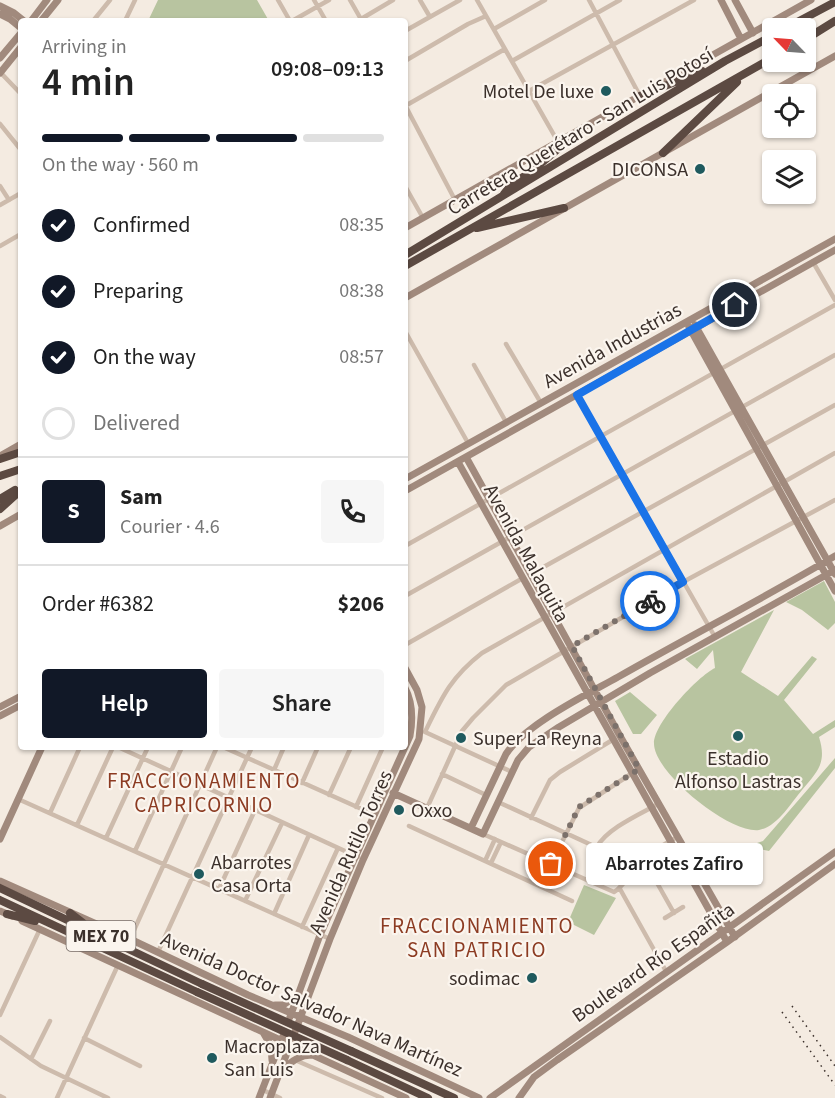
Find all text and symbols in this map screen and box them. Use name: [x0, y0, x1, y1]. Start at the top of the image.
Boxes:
north arrow: [762, 18, 816, 72]
map controls: [762, 18, 816, 204]
text: Arriving in: [42, 33, 127, 61]
street label: Carretera Querétaro - San Luis Potosí: [442, 41, 720, 223]
text: 09:08–09:13: [271, 53, 384, 85]
text: 4 min: [42, 55, 135, 111]
place label: Motel De luxe: [483, 78, 594, 106]
marker: Motel De luxe: [599, 84, 613, 98]
button: locate: [762, 84, 816, 138]
button: layers: [762, 150, 816, 204]
text: On the way · 560 m: [42, 151, 199, 179]
place label: DICONSA: [612, 156, 688, 184]
marker: DICONSA: [693, 162, 707, 176]
icon: check: [42, 209, 75, 242]
text: Confirmed: [93, 209, 190, 241]
text: 08:35: [339, 211, 384, 239]
icon: check: [42, 275, 75, 308]
text: Preparing: [93, 275, 183, 307]
text: 08:38: [339, 277, 384, 305]
pin: [709, 279, 760, 330]
icon: home: [718, 288, 751, 321]
street label: Avenida Industrias: [538, 296, 687, 395]
icon: check: [42, 341, 75, 374]
text: On the way: [93, 341, 196, 373]
text: 08:57: [339, 343, 384, 371]
text: Delivered: [93, 407, 180, 439]
street label: Avenida Malaquita: [477, 479, 576, 628]
button: phone: [321, 480, 384, 543]
text: Sam: [120, 481, 163, 513]
text: S: [67, 495, 80, 527]
text: Courier · 4.6: [120, 513, 220, 541]
courier: [620, 571, 680, 631]
icon: bike: [634, 585, 667, 618]
text: Order #6382: [42, 588, 154, 620]
text: $206: [338, 588, 384, 620]
button: Help: [42, 669, 207, 738]
button: Share: [219, 669, 384, 738]
place label: Super La Reyna: [473, 725, 602, 753]
marker: Estadio Alfonso Lastras: [731, 729, 745, 743]
marker: Super La Reyna: [454, 731, 468, 745]
place label: Estadio Alfonso Lastras: [675, 745, 801, 796]
district label: FRACCIONAMIENTO CAPRICORNIO: [107, 766, 301, 820]
street label: Avenida Rutilo Torres: [302, 766, 400, 939]
place label: Oxxo: [411, 797, 452, 825]
marker: Oxxo: [392, 803, 406, 817]
pin: [525, 838, 576, 889]
callout: Abarrotes Zafiro: [587, 843, 764, 885]
icon: bag: [534, 847, 567, 880]
place label: Abarrotes Casa Orta: [211, 849, 292, 900]
text: Abarrotes Zafiro: [605, 850, 744, 878]
marker: Abarrotes Casa Orta: [192, 867, 206, 881]
street label: Boulevard Río Españita: [567, 896, 741, 1030]
district label: FRACCIONAMIENTO SAN PATRICIO: [380, 911, 574, 965]
road number: MEX 70: [66, 921, 136, 951]
street label: Avenida Doctor Salvador Nava Martínez: [156, 925, 467, 1084]
place label: sodimac: [449, 965, 520, 993]
marker: sodimac: [525, 971, 539, 985]
place label: Macroplaza San Luis: [224, 1033, 320, 1084]
marker: Macroplaza San Luis: [205, 1051, 219, 1065]

